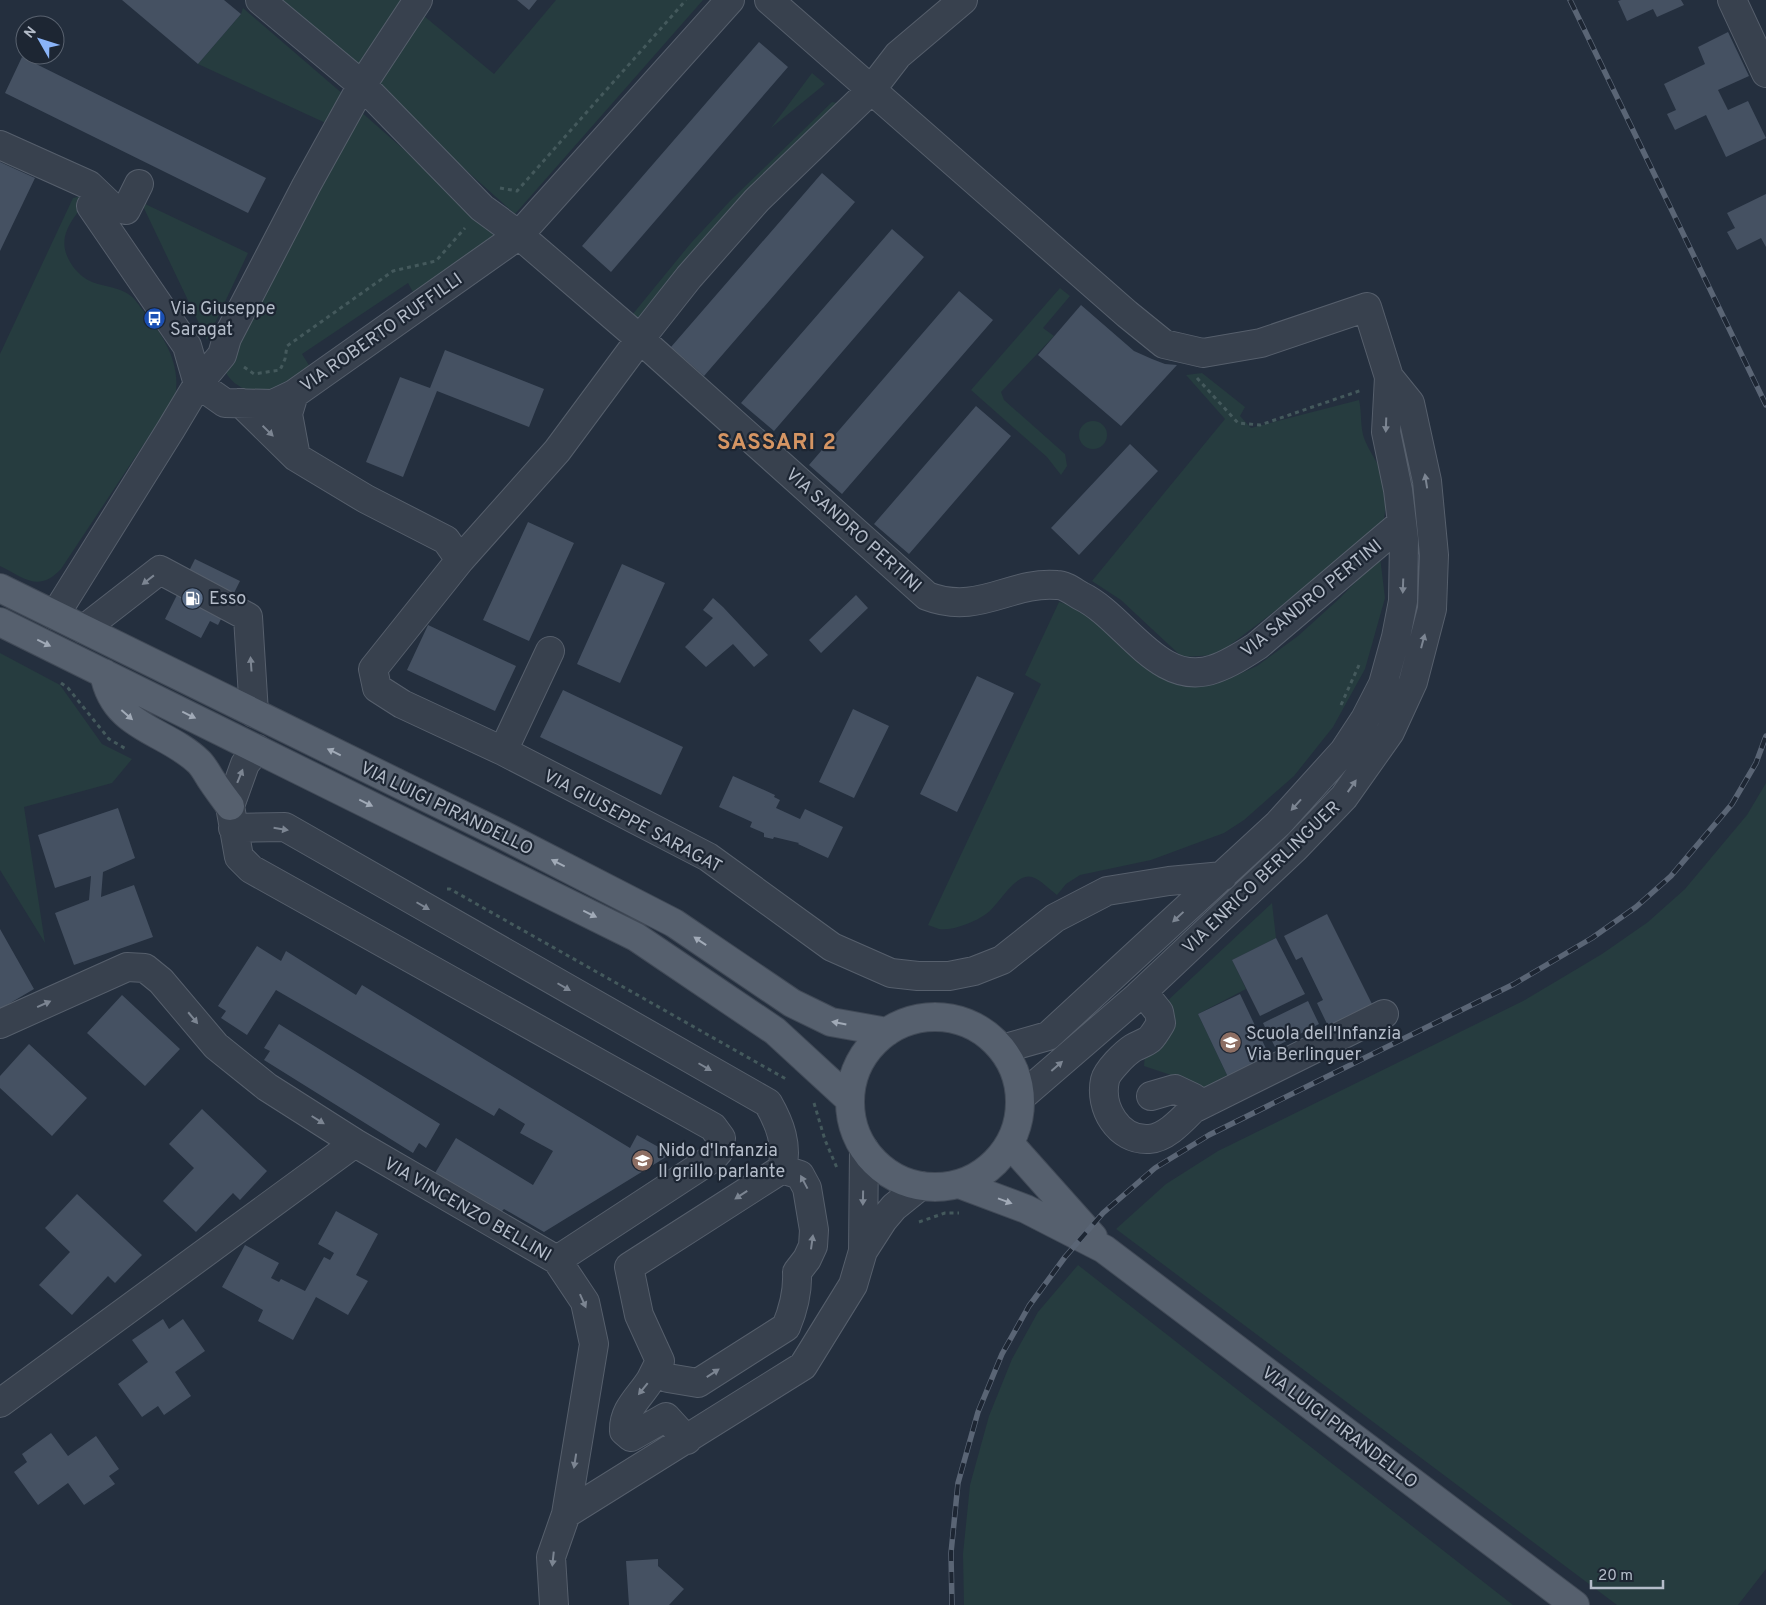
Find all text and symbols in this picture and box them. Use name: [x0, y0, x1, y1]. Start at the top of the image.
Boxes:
north arrow: [15, 15, 65, 65]
text: N: [21, 24, 41, 42]
street label: VIA ROBERTO RUFFILLI: [296, 268, 467, 398]
place label: Via Giuseppe Saragat: [170, 298, 275, 342]
bus stop icon: Via Giuseppe Saragat: [142, 306, 166, 330]
one-way arrow: [1382, 418, 1390, 434]
one-way arrow: [262, 424, 274, 436]
district label: SASSARI 2: [717, 430, 837, 457]
street label: VIA SANDRO PERTINI: [780, 464, 926, 598]
one-way arrow: [1422, 472, 1430, 488]
street label: VIA SANDRO PERTINI: [1237, 535, 1387, 663]
one-way arrow: [141, 575, 155, 585]
one-way arrow: [1399, 578, 1407, 594]
fuel station icon: Esso: [181, 586, 205, 610]
place label: Esso: [209, 588, 246, 611]
one-way arrow: [1420, 634, 1428, 649]
one-way arrow: [37, 639, 51, 647]
one-way arrow: [247, 656, 255, 672]
one-way arrow: [120, 709, 132, 721]
one-way arrow: [182, 712, 196, 720]
one-way arrow: [326, 748, 341, 756]
street label: VIA LUIGI PIRANDELLO: [356, 757, 537, 861]
street label: VIA GIUSEPPE SARAGAT: [539, 765, 726, 879]
one-way arrow: [237, 769, 245, 783]
one-way arrow: [1347, 779, 1357, 793]
street label: VIA ENRICO BERLINGUER: [1178, 797, 1346, 960]
one-way arrow: [1290, 798, 1302, 810]
one-way arrow: [359, 799, 373, 807]
one-way arrow: [274, 825, 290, 833]
one-way arrow: [550, 859, 565, 867]
one-way arrow: [416, 902, 431, 910]
one-way arrow: [583, 910, 597, 918]
one-way arrow: [1173, 911, 1185, 923]
one-way arrow: [693, 936, 707, 946]
one-way arrow: [558, 982, 571, 991]
one-way arrow: [37, 1000, 51, 1008]
one-way arrow: [187, 1011, 199, 1023]
one-way arrow: [831, 1019, 847, 1027]
place label: Scuola dell'Infanzia Via Berlinguer: [1246, 1023, 1401, 1067]
school or university icon: Scuola dell'Infanzia Via Berlinguer: [1218, 1031, 1242, 1055]
one-way arrow: [1051, 1061, 1064, 1072]
one-way arrow: [698, 1063, 713, 1071]
one-way arrow: [312, 1115, 325, 1124]
place label: Nido d'Infanzia Il grillo parlante: [658, 1140, 785, 1184]
school or university icon: Nido d'Infanzia Il grillo parlante: [630, 1148, 654, 1172]
street label: VIA VINCENZO BELLINI: [379, 1153, 555, 1268]
one-way arrow: [800, 1175, 808, 1190]
one-way arrow: [735, 1190, 748, 1200]
one-way arrow: [859, 1190, 867, 1206]
one-way arrow: [998, 1197, 1013, 1205]
one-way arrow: [809, 1234, 817, 1250]
one-way arrow: [578, 1294, 587, 1309]
street label: VIA LUIGI PIRANDELLO: [1256, 1362, 1422, 1494]
one-way arrow: [707, 1369, 720, 1378]
one-way arrow: [637, 1382, 648, 1395]
one-way arrow: [571, 1453, 579, 1469]
one-way arrow: [549, 1551, 557, 1567]
scale bar: [1591, 1558, 1664, 1590]
text: 20 m: [1598, 1567, 1633, 1586]

